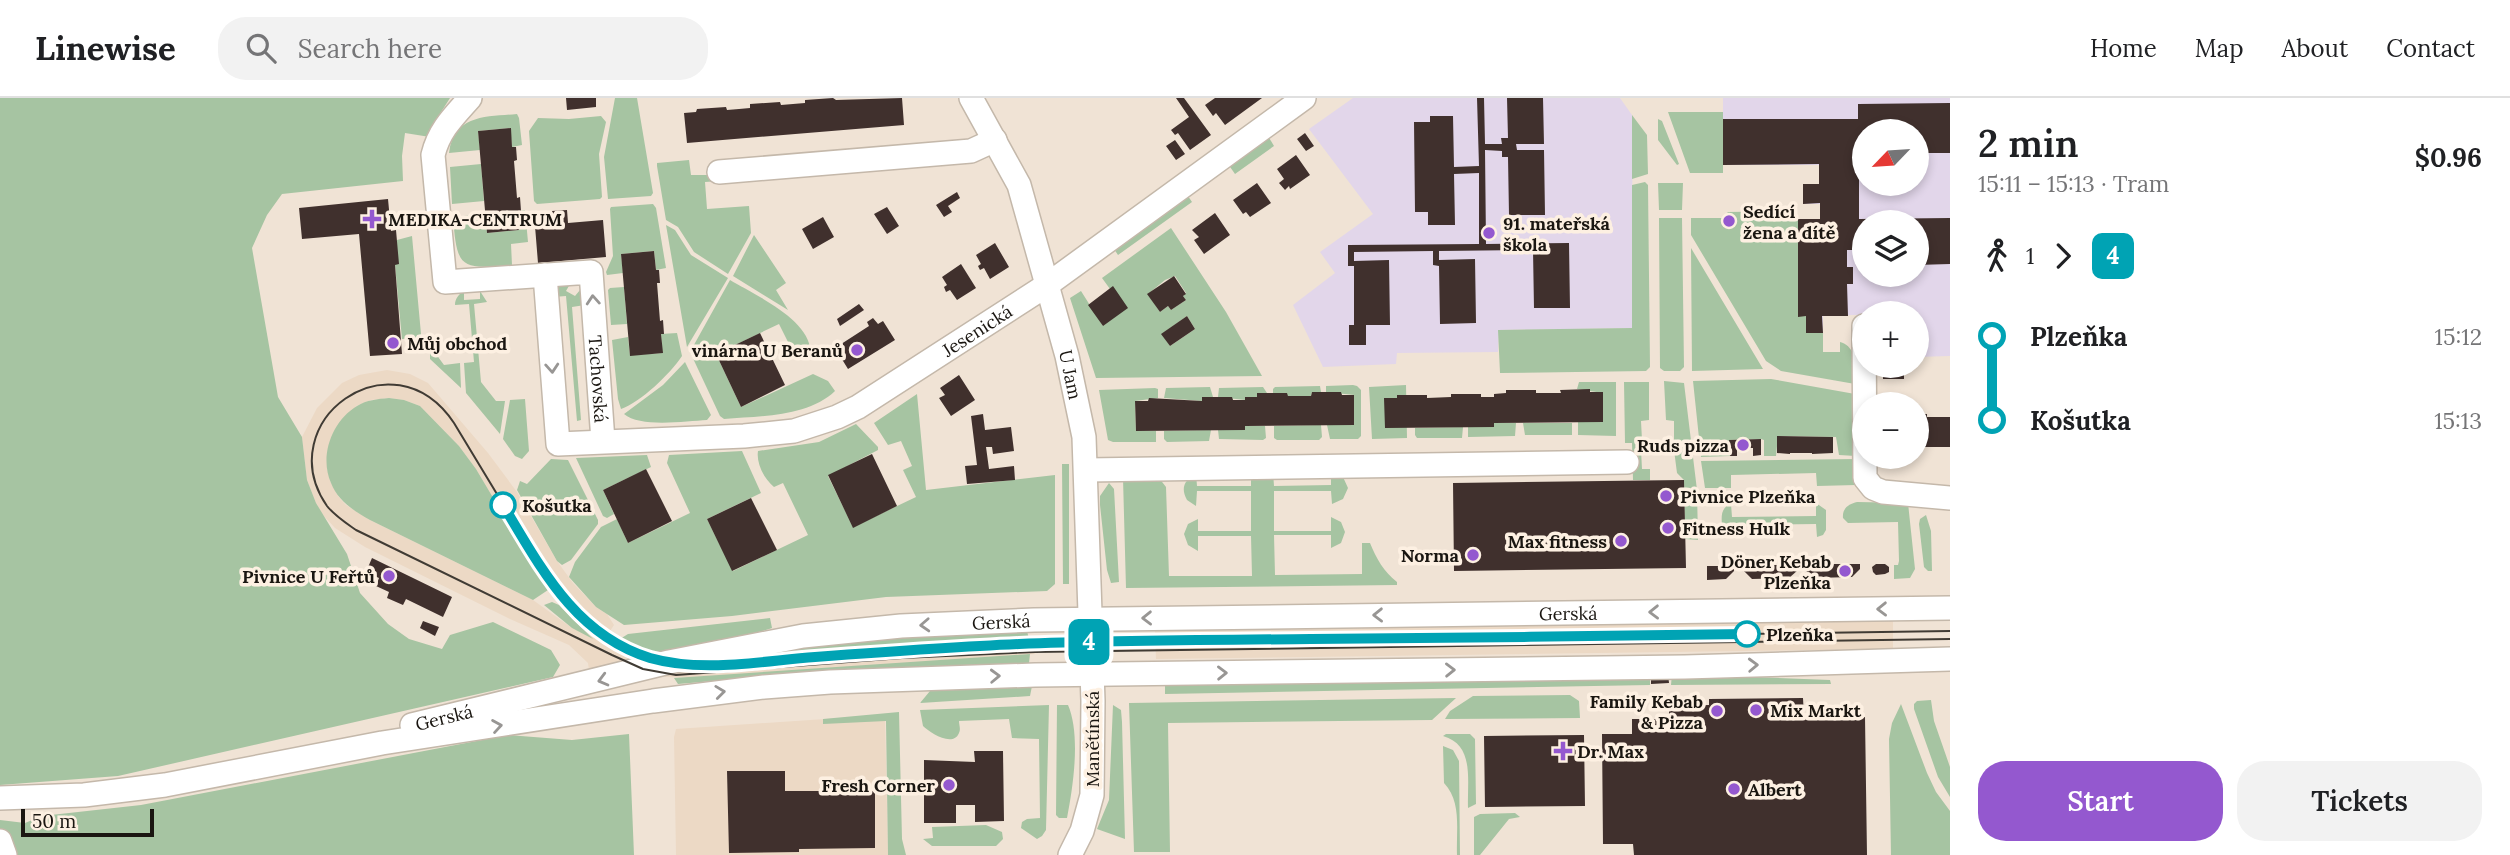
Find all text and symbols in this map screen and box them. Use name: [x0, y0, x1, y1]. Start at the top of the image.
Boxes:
search box: [218, 17, 708, 80]
text: Linewise: [35, 27, 176, 69]
icon: search: [242, 29, 280, 67]
text: Search here: [298, 32, 442, 65]
text: Home: [2090, 33, 2157, 64]
text: Map: [2195, 33, 2244, 64]
text: About: [2282, 33, 2348, 64]
text: Contact: [2386, 33, 2475, 64]
north arrow: [1852, 119, 1928, 196]
map controls: [1852, 119, 1929, 469]
text: 2 min: [1978, 119, 2079, 167]
text: $0.96: [2415, 141, 2482, 174]
text: 15:11 – 15:13 · Tram: [1978, 169, 2169, 198]
place label: Sedící žena a dítě: [1743, 200, 1836, 244]
place label: MEDIKA-CENTRUM: [388, 208, 562, 231]
marker: MEDIKA-CENTRUM: [362, 209, 382, 229]
button: layers: [1852, 210, 1929, 287]
place label: 91. mateřská škola: [1503, 212, 1611, 256]
marker: Sedící žena a dítě: [1721, 213, 1737, 229]
marker: 91. mateřská škola: [1481, 225, 1497, 241]
icon: walk: [1978, 237, 2016, 275]
icon: forward: [2044, 237, 2082, 275]
text: 4: [2106, 240, 2120, 271]
text: 1: [2026, 241, 2034, 270]
one-way arrow: [586, 294, 601, 305]
street label: Jesenická: [937, 299, 1016, 362]
button: +: [1852, 301, 1929, 378]
text: Plzeňka: [2030, 320, 2127, 353]
text: 15:12: [2435, 322, 2482, 351]
place label: Můj obchod: [407, 332, 507, 355]
marker: Můj obchod: [385, 335, 401, 351]
street label: Tachovská: [584, 335, 613, 424]
place label: vinárna U Beranů: [692, 339, 843, 362]
marker: vinárna U Beranů: [849, 342, 865, 358]
street label: U Jam: [1055, 348, 1087, 402]
one-way arrow: [544, 363, 559, 374]
button: −: [1852, 392, 1929, 469]
text: Košutka: [2030, 404, 2131, 437]
text: 15:13: [2434, 406, 2482, 435]
place label: Ruds pizza: [1637, 434, 1730, 457]
marker: Ruds pizza: [1735, 437, 1751, 453]
place label: Pivnice Plzeňka: [1680, 485, 1816, 508]
marker: Pivnice Plzeňka: [1658, 488, 1674, 504]
marker: Košutka: [490, 492, 516, 518]
place label: Košutka: [522, 494, 592, 517]
place label: Fitness Hulk: [1682, 517, 1791, 540]
marker: Fitness Hulk: [1660, 520, 1676, 536]
place label: Max fitness: [1508, 530, 1607, 553]
marker: Max fitness: [1613, 533, 1629, 549]
place label: Norma: [1401, 544, 1460, 567]
marker: Norma: [1465, 547, 1481, 563]
place label: Döner Kebab Plzeňka: [1721, 550, 1832, 594]
marker: Döner Kebab Plzeňka: [1837, 563, 1853, 579]
place label: Pivnice U Feřtů: [242, 565, 375, 588]
marker: Pivnice U Feřtů: [381, 568, 397, 584]
street label: Gerská: [1539, 601, 1598, 625]
one-way arrow: [1876, 601, 1887, 617]
one-way arrow: [1649, 604, 1660, 619]
one-way arrow: [1372, 607, 1383, 623]
street label: Gerská: [972, 609, 1031, 634]
one-way arrow: [1141, 611, 1152, 626]
one-way arrow: [919, 617, 930, 632]
line badge: 4: [1066, 619, 1112, 665]
marker: Plzeňka: [1734, 621, 1760, 647]
place label: Plzeňka: [1766, 623, 1834, 646]
text: 4: [1082, 626, 1096, 657]
one-way arrow: [1748, 657, 1759, 672]
one-way arrow: [1445, 662, 1455, 678]
one-way arrow: [1217, 665, 1228, 681]
one-way arrow: [990, 668, 1000, 684]
one-way arrow: [598, 671, 610, 686]
one-way arrow: [714, 685, 726, 700]
place label: Family Kebab & Pizza: [1589, 690, 1704, 734]
street label: Manětínská: [1081, 691, 1104, 787]
street label: Gerská: [413, 699, 475, 735]
place label: Mix Markt: [1770, 699, 1862, 722]
marker: Mix Markt: [1748, 702, 1764, 718]
marker: Family Kebab & Pizza: [1709, 703, 1725, 719]
one-way arrow: [492, 718, 503, 733]
place label: Dr. Max: [1577, 740, 1644, 763]
marker: Dr. Max: [1555, 743, 1571, 759]
button: Start: [1978, 761, 2223, 841]
button: Tickets: [2237, 761, 2482, 841]
place label: Fresh Corner: [821, 774, 935, 797]
marker: Fresh Corner: [941, 777, 957, 793]
place label: Albert: [1748, 778, 1802, 801]
marker: Albert: [1726, 781, 1742, 797]
scale bar: [21, 806, 154, 838]
text: 50 m: [32, 809, 76, 833]

